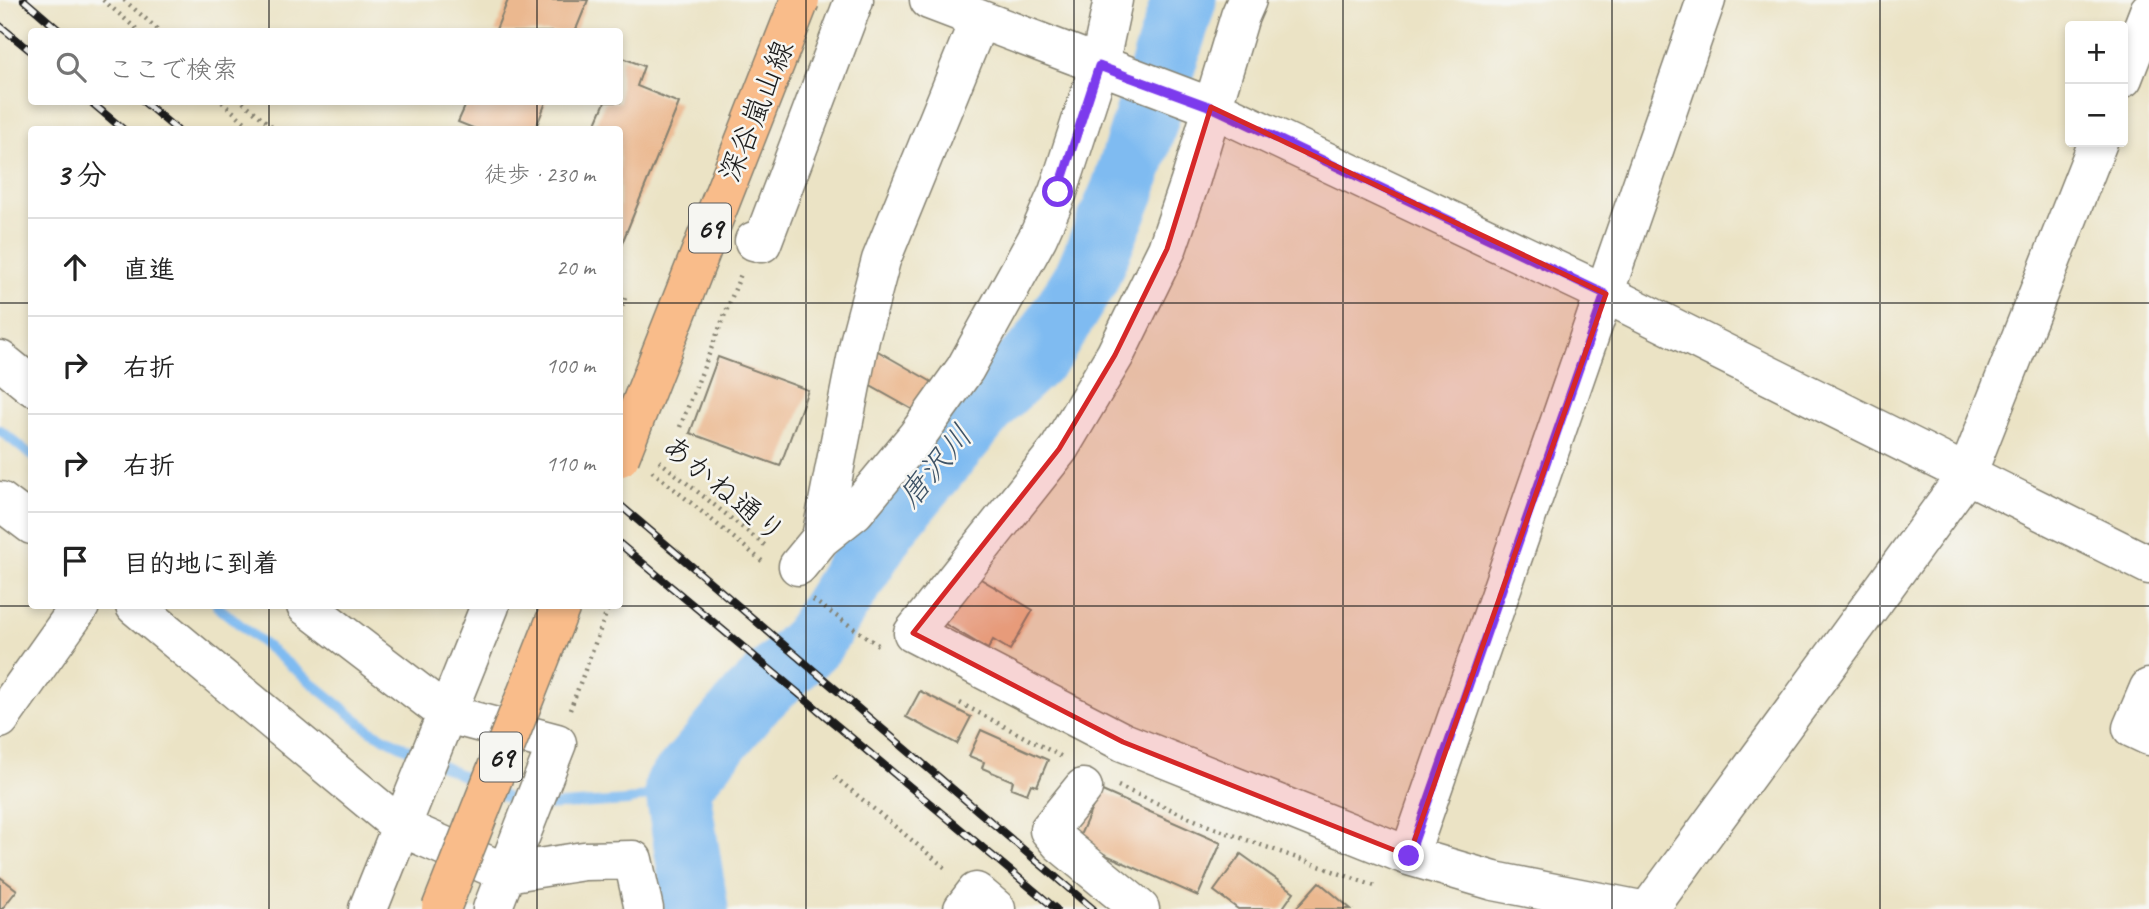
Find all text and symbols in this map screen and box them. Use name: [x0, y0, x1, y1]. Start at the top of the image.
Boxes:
map controls: [2065, 21, 2128, 147]
button: +: [2065, 21, 2128, 84]
search box: [28, 28, 623, 105]
street label: 深谷嵐山線: [710, 34, 802, 188]
icon: search: [52, 48, 90, 86]
text: ここで検索: [108, 53, 238, 86]
button: −: [2065, 84, 2128, 147]
text: 3 分: [56, 156, 107, 194]
text: 徒歩 · 230 m: [484, 160, 595, 189]
route start: [1042, 176, 1073, 207]
road number: 69: [689, 204, 731, 252]
icon: ahead: [56, 248, 94, 286]
text: 直進: [123, 253, 175, 286]
text: 20 m: [556, 253, 595, 282]
icon: right: [56, 346, 94, 384]
text: 右折: [123, 351, 175, 384]
text: 100 m: [546, 351, 595, 380]
water label: 唐沢川: [888, 416, 982, 516]
street label: あかね通り: [654, 426, 794, 552]
icon: right: [56, 444, 94, 482]
text: 右折: [123, 449, 175, 482]
text: 110 m: [546, 449, 595, 478]
icon: arrive: [56, 542, 94, 580]
text: 目的地に到着: [123, 547, 279, 580]
road number: 69: [480, 732, 522, 782]
route end: [1393, 840, 1424, 871]

